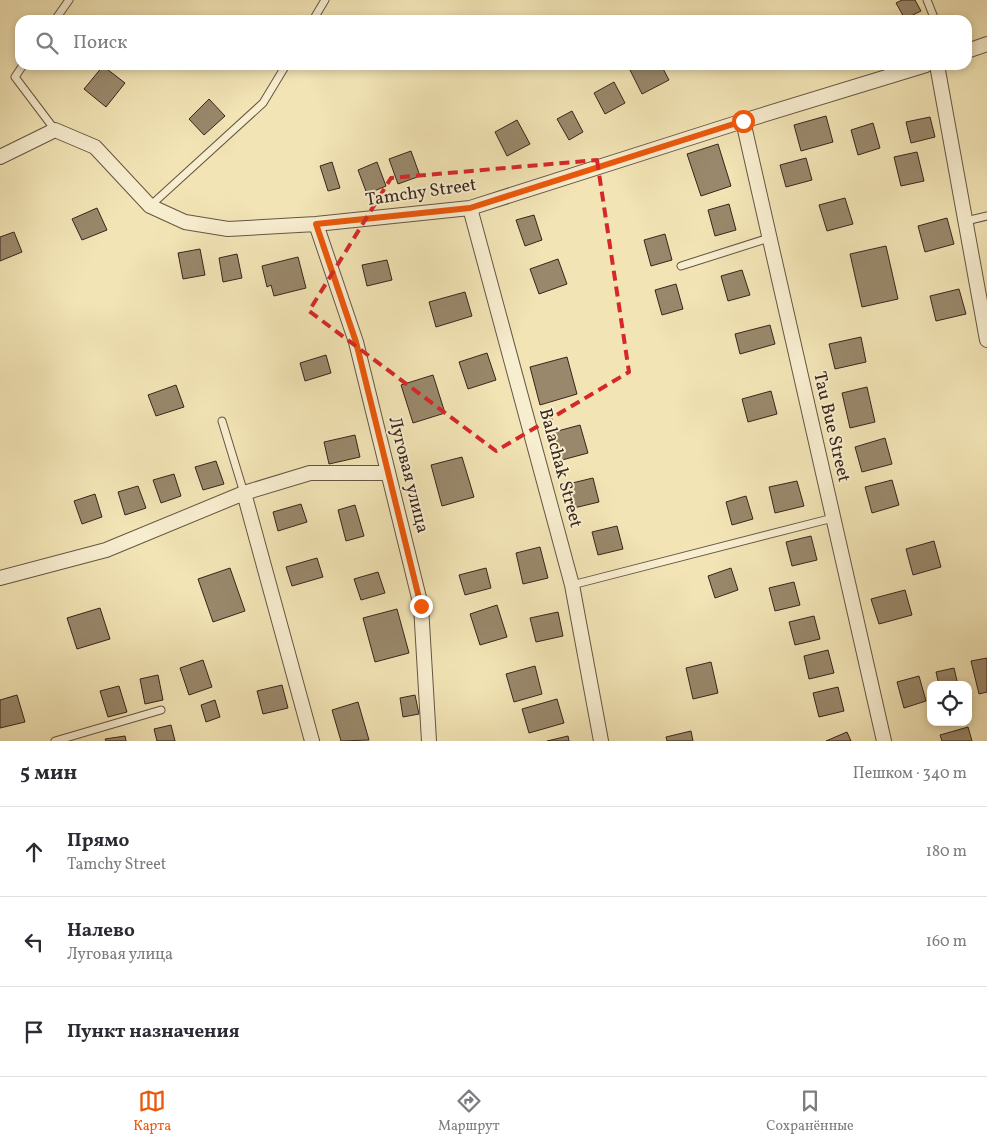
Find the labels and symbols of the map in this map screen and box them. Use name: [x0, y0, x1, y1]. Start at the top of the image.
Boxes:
route start: [732, 110, 755, 133]
street label: Tamchy Street: [364, 173, 478, 213]
street label: Tau Bue Street: [806, 369, 856, 485]
street label: Balachak Street: [532, 406, 588, 530]
street label: Луговая улица: [381, 414, 435, 536]
route end: [410, 595, 433, 618]

